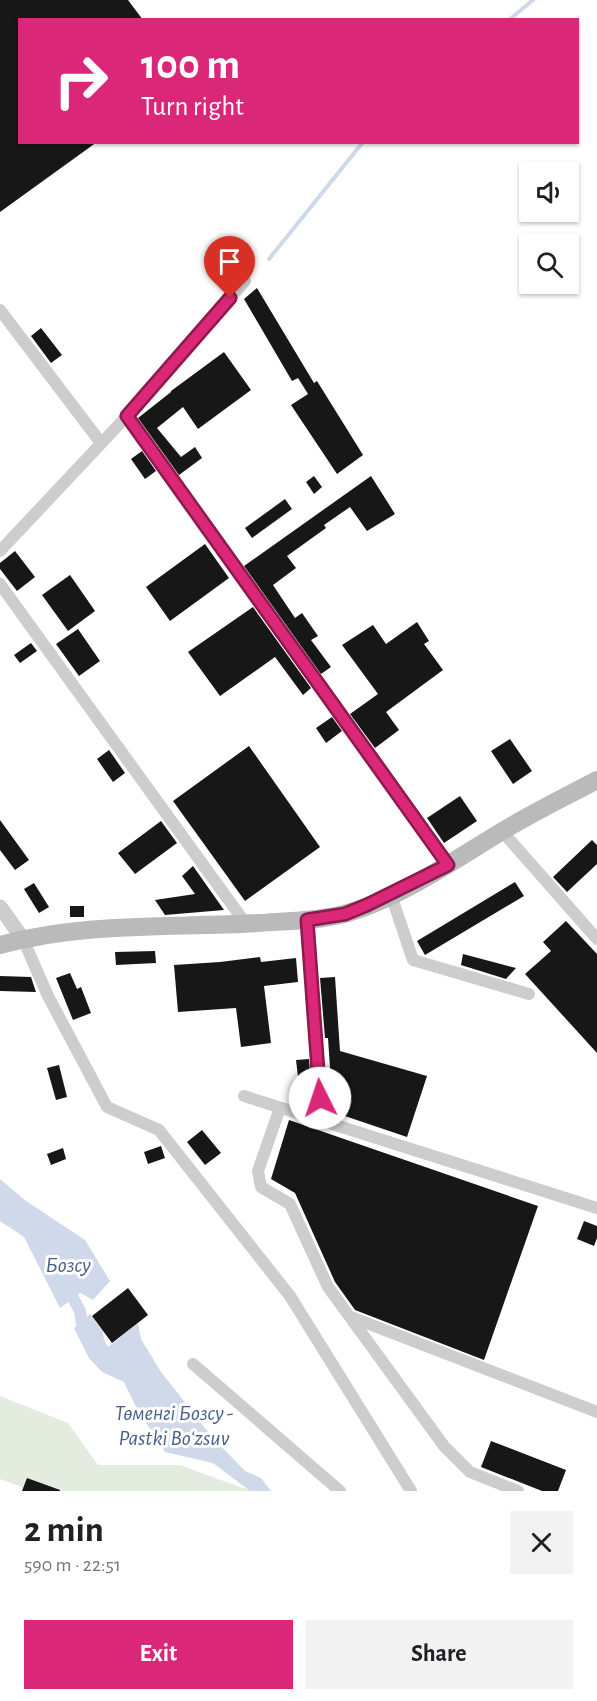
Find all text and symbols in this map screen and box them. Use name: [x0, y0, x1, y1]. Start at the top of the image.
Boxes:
icon: right: [42, 42, 120, 120]
text: 100 m: [141, 44, 240, 86]
text: Turn right: [141, 93, 244, 120]
map controls: [519, 162, 579, 294]
button: sound: [519, 162, 579, 222]
button: search: [519, 234, 579, 294]
pin: [204, 236, 255, 298]
icon: arrive: [213, 245, 246, 278]
position arrow: [288, 1066, 352, 1130]
water label: Бозсу: [45, 1254, 91, 1276]
water label: Төменгі Бозсу - Pastki Boʻzsuv: [115, 1402, 234, 1449]
button: close: [510, 1511, 573, 1574]
text: 2 min: [24, 1512, 104, 1548]
text: 590 m · 22:51: [24, 1555, 121, 1575]
button: Exit: [24, 1620, 293, 1689]
button: Share: [305, 1620, 573, 1689]

